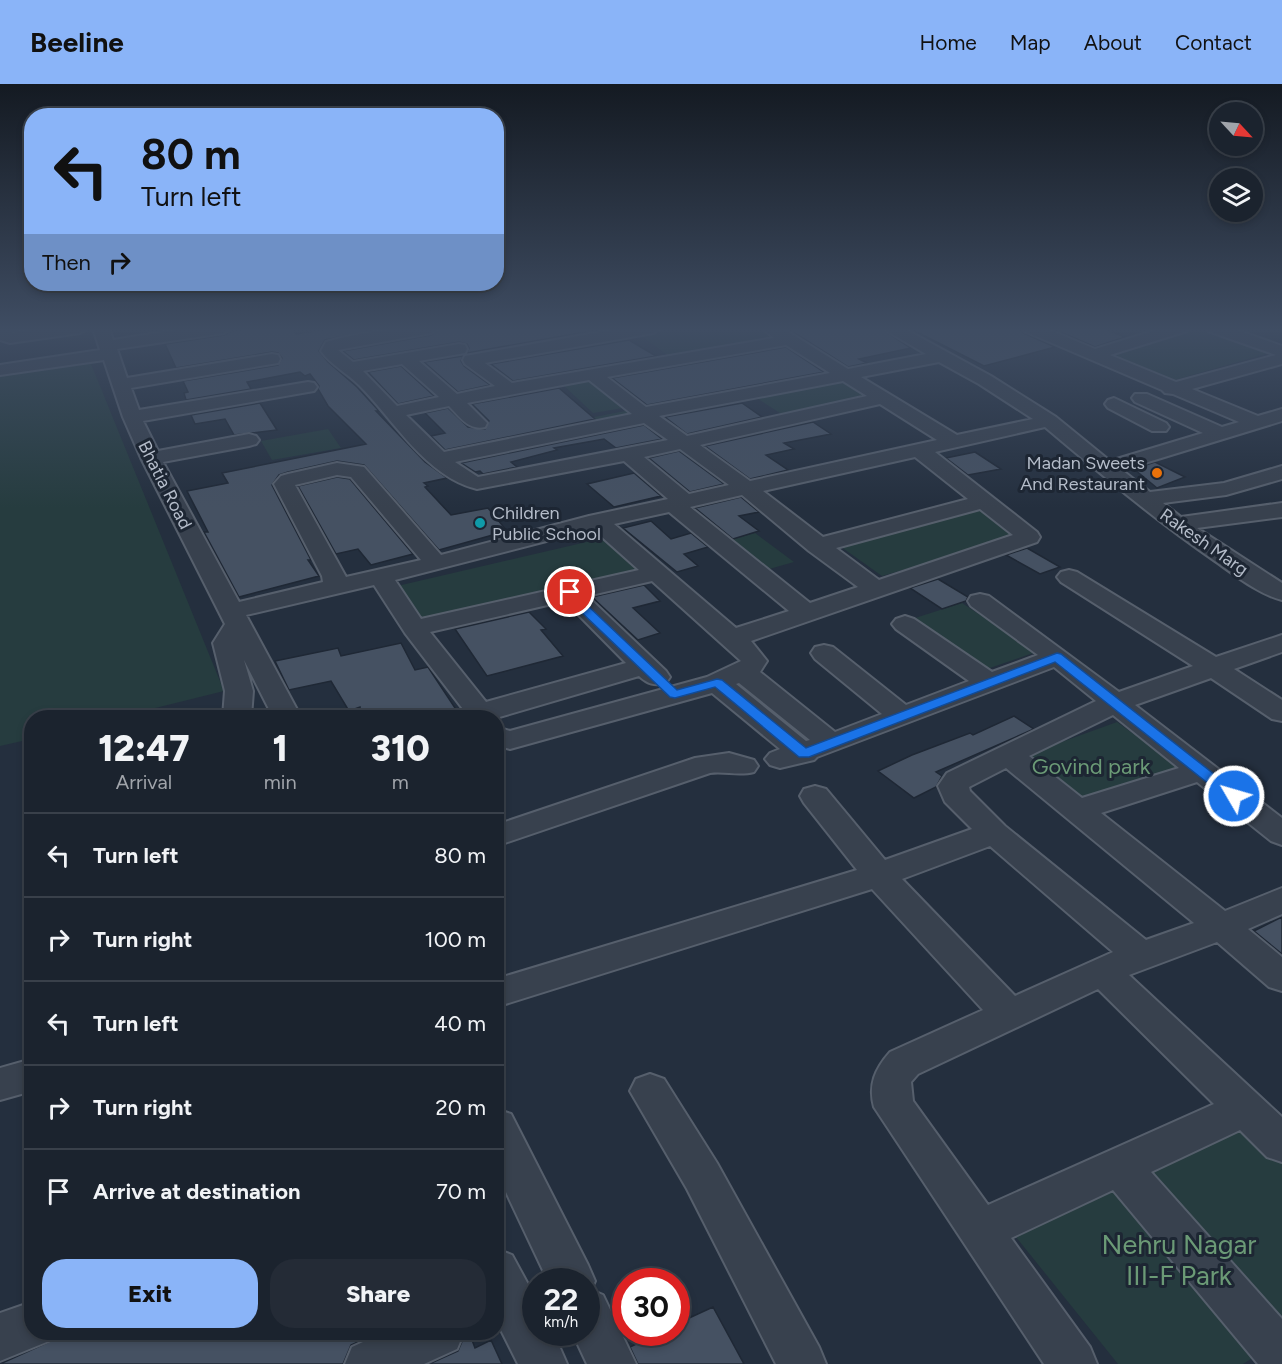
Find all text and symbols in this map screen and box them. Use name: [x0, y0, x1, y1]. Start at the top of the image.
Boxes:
text: Beeline: [30, 25, 124, 59]
text: Home: [920, 30, 977, 55]
text: Map: [1010, 30, 1051, 55]
text: About: [1084, 30, 1142, 55]
text: Contact: [1175, 30, 1252, 55]
north arrow: [1209, 102, 1263, 156]
map controls: [1209, 102, 1263, 222]
text: 80 m: [141, 129, 241, 180]
icon: left: [42, 132, 120, 210]
button: layers: [1209, 168, 1263, 222]
text: Turn left: [141, 180, 241, 213]
icon: right: [103, 246, 136, 279]
text: Then: [42, 249, 91, 276]
street label: Bhatia Road: [133, 437, 197, 533]
place label: Madan Sweets And Restaurant: [1020, 452, 1145, 495]
marker: Madan Sweets And Restaurant: [1150, 466, 1164, 480]
place label: Children Public School: [492, 502, 601, 545]
street label: Rakesh Marg: [1156, 504, 1252, 580]
marker: Children Public School: [473, 516, 487, 530]
pin: [544, 566, 595, 617]
icon: arrive: [553, 575, 586, 608]
text: 12:47: [98, 727, 190, 770]
text: 1: [273, 727, 288, 770]
text: 310: [371, 727, 430, 770]
park label: Govind park: [1032, 753, 1151, 780]
position arrow: [1202, 764, 1266, 828]
text: Arrival: [116, 770, 172, 794]
text: min: [264, 770, 297, 794]
text: m: [392, 770, 409, 794]
icon: left: [42, 839, 75, 872]
text: Turn left: [93, 842, 179, 869]
text: 80 m: [434, 842, 486, 869]
icon: right: [42, 923, 75, 956]
text: Turn right: [93, 926, 192, 953]
text: 100 m: [425, 926, 486, 953]
icon: left: [42, 1007, 75, 1040]
text: Turn left: [93, 1010, 179, 1037]
text: 40 m: [434, 1010, 486, 1037]
icon: right: [42, 1091, 75, 1124]
text: Turn right: [93, 1094, 192, 1121]
text: 20 m: [435, 1094, 486, 1121]
icon: arrive: [42, 1175, 75, 1208]
text: Arrive at destination: [93, 1178, 301, 1205]
text: 70 m: [436, 1178, 486, 1205]
park label: Nehru Nagar III-F Park: [1102, 1228, 1256, 1292]
button: Exit: [42, 1259, 258, 1328]
button: Share: [270, 1259, 486, 1328]
speed limit sign: 30: [612, 1268, 690, 1346]
text: 22: [544, 1281, 578, 1318]
text: km/h: [544, 1313, 578, 1331]

